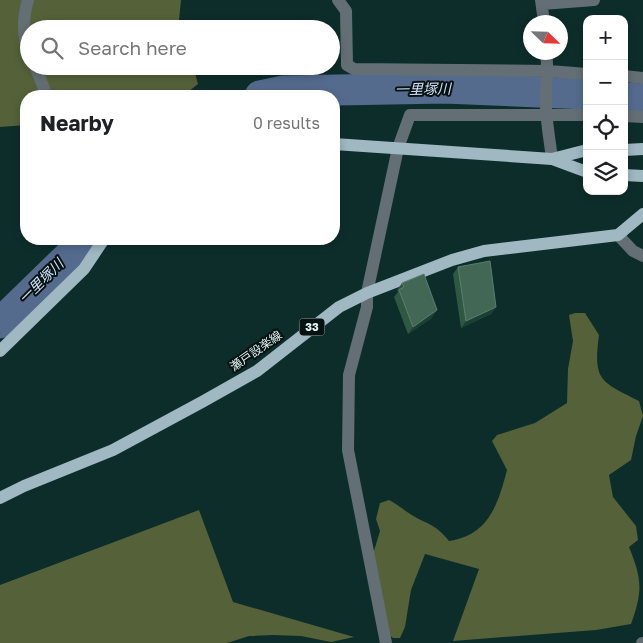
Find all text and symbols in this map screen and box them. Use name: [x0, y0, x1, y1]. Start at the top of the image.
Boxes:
north arrow: [523, 15, 568, 60]
map controls: [583, 15, 628, 195]
button: +: [583, 15, 628, 60]
search box: [20, 20, 340, 75]
icon: search: [38, 34, 66, 62]
text: Search here: [78, 36, 187, 59]
button: −: [583, 60, 628, 105]
water label: 一里塚川: [395, 79, 453, 97]
button: locate: [583, 105, 628, 150]
text: Nearby: [40, 110, 114, 136]
text: 0 results: [253, 113, 320, 133]
button: layers: [583, 150, 628, 195]
water label: 一里塚川: [15, 253, 68, 306]
road number: 33: [300, 318, 324, 336]
street label: 瀬戸設楽線: [227, 327, 285, 374]

